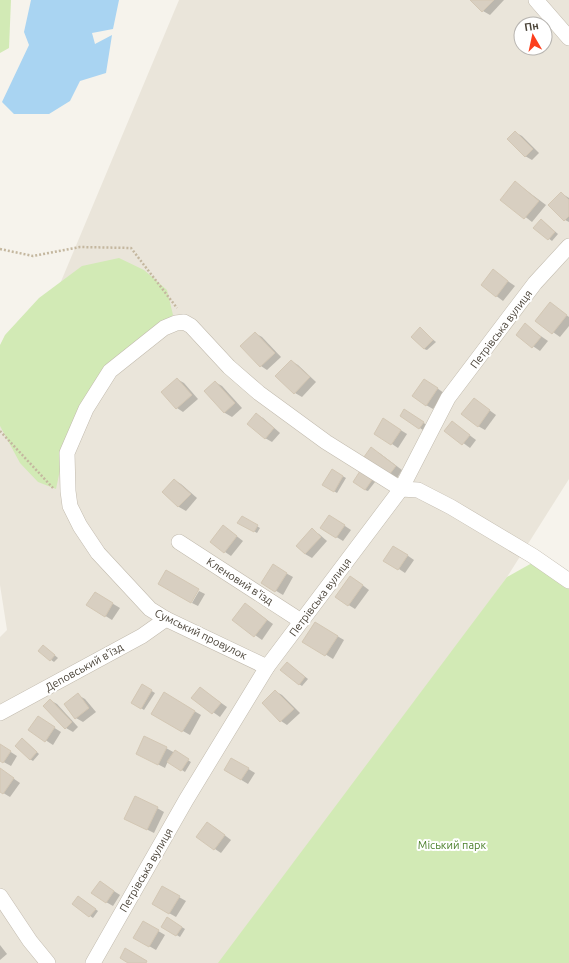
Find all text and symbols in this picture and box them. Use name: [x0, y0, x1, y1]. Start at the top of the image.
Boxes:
north arrow: [513, 16, 553, 56]
text: Пн: [523, 19, 539, 33]
street label: Петрівська вулиця: [468, 288, 534, 370]
street label: Кленовий в'їзд: [205, 555, 276, 607]
street label: Петрівська вулиця: [287, 556, 353, 638]
street label: Сумський провулок: [153, 606, 249, 662]
street label: Деповський в'їзд: [43, 640, 126, 693]
street label: Петрівська вулиця: [117, 826, 175, 914]
park label: Міський парк: [418, 839, 486, 851]

